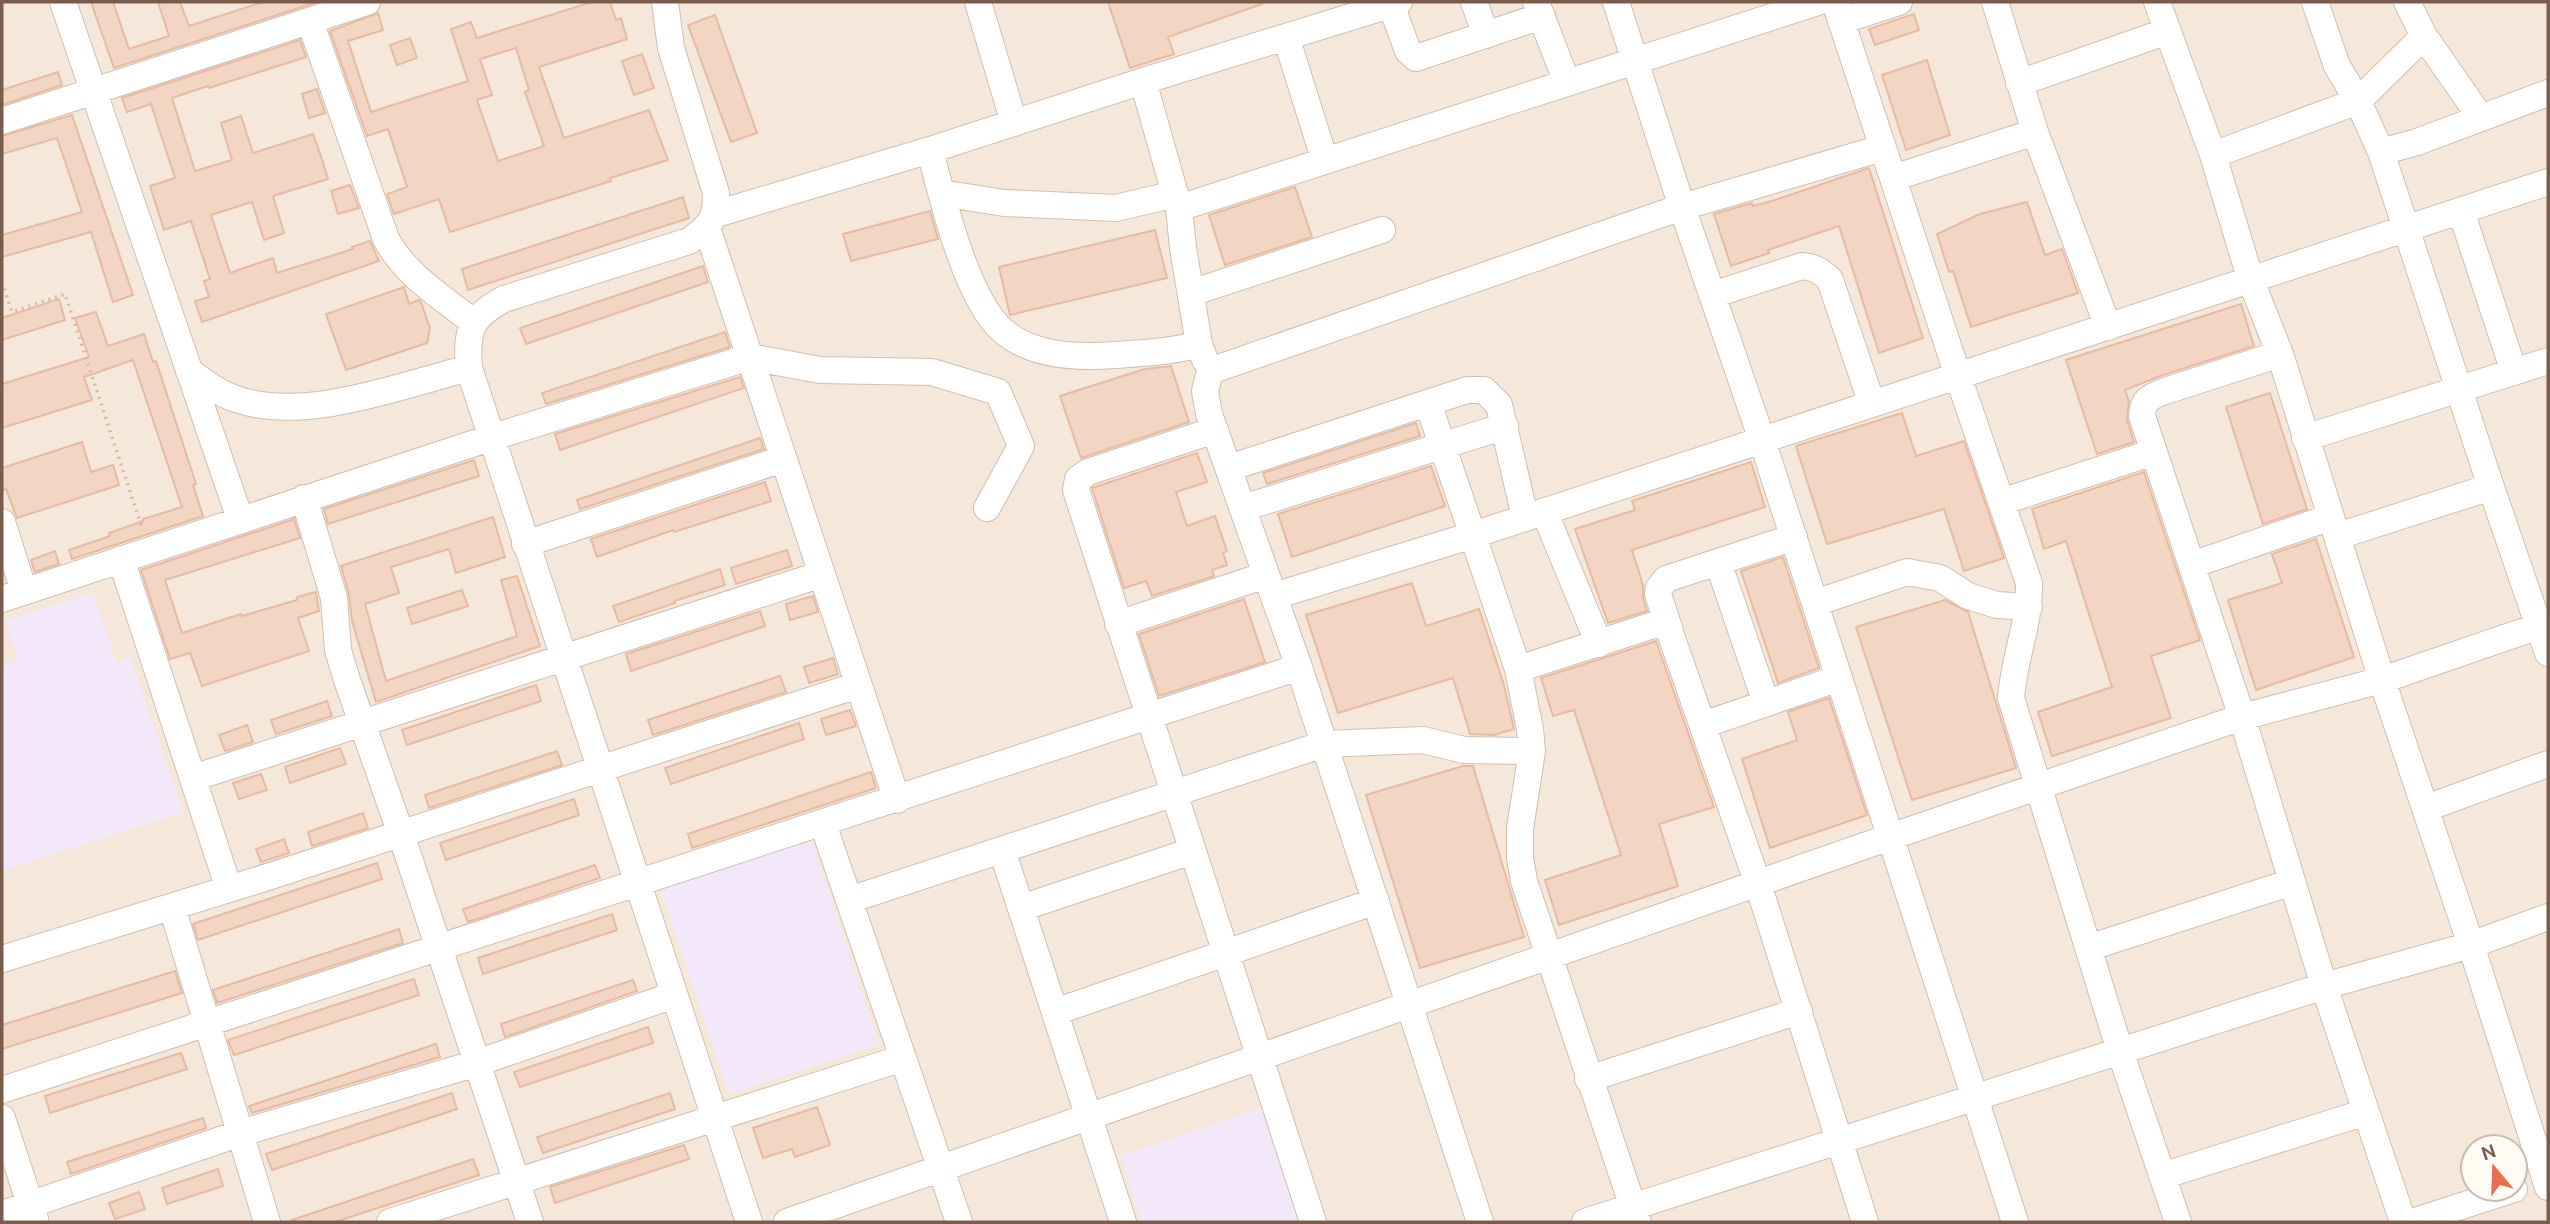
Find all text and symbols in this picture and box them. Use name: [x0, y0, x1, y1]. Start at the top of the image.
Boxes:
north arrow: [2459, 1133, 2529, 1203]
text: N: [2478, 1139, 2499, 1165]

